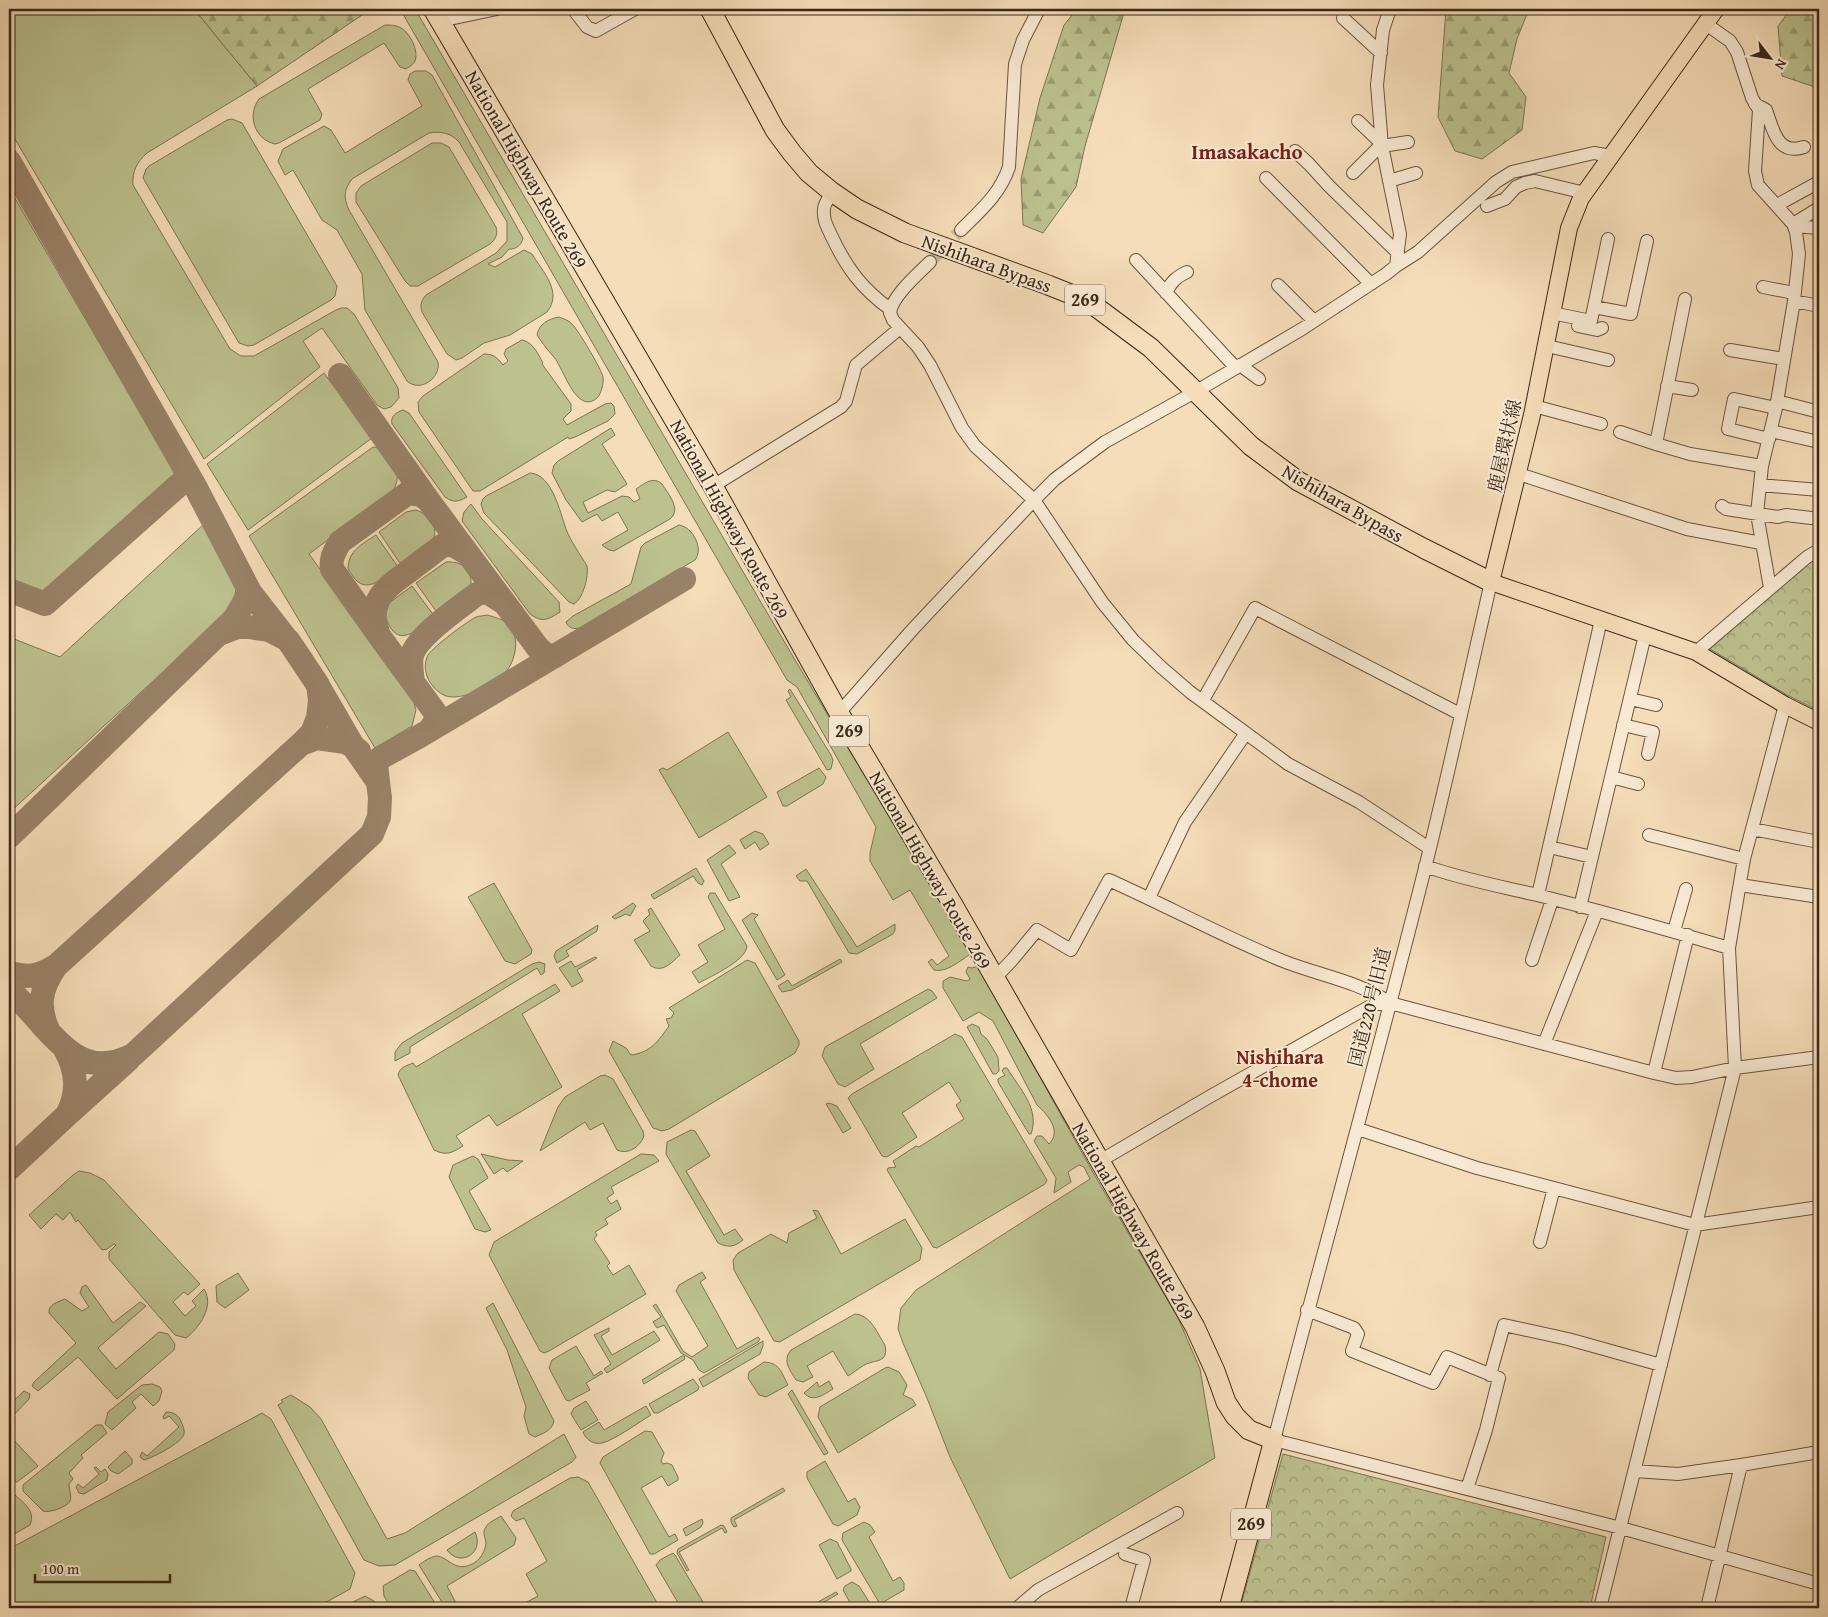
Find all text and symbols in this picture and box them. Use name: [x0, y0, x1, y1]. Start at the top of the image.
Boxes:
north arrow: [1746, 32, 1796, 82]
text: N: [1770, 56, 1792, 74]
street label: National Highway Route 269: [459, 65, 595, 273]
district label: Imasakacho: [1191, 136, 1303, 167]
street label: Nishihara Bypass: [918, 227, 1056, 299]
road number: 269: [1065, 284, 1105, 316]
street label: 鹿屋環状線: [1480, 397, 1528, 495]
street label: National Highway Route 269: [663, 414, 797, 624]
street label: Nishihara Bypass: [1277, 457, 1409, 549]
road number: 269: [829, 716, 869, 746]
street label: National Highway Route 269: [863, 766, 999, 974]
street label: 国道220号旧道: [1341, 944, 1397, 1070]
district label: Nishihara 4-chome: [1236, 1042, 1324, 1094]
street label: National Highway Route 269: [1066, 1117, 1202, 1325]
road number: 269: [1231, 1508, 1271, 1540]
scale bar: [35, 1552, 170, 1584]
text: 100 m: [42, 1558, 80, 1579]

